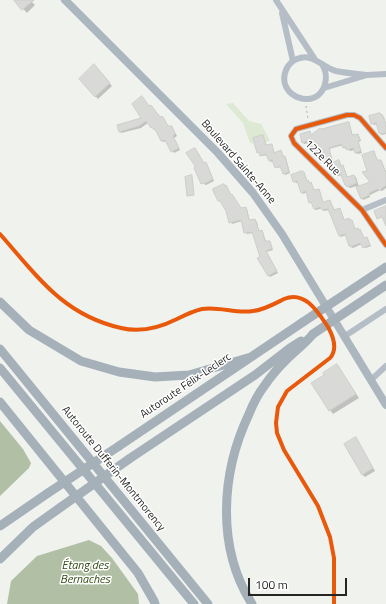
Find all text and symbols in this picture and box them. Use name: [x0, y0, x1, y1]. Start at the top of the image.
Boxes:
street label: Boulevard Sainte-Anne: [198, 117, 278, 207]
street label: 122e Rue: [302, 138, 342, 178]
street label: Autoroute Félix-Leclerc: [138, 351, 234, 421]
street label: Autoroute Dufferin-Montmorency: [59, 404, 167, 534]
water label: Étang des Bernaches: [60, 559, 110, 587]
scale bar: [250, 570, 349, 596]
text: 100 m: [255, 575, 288, 594]

